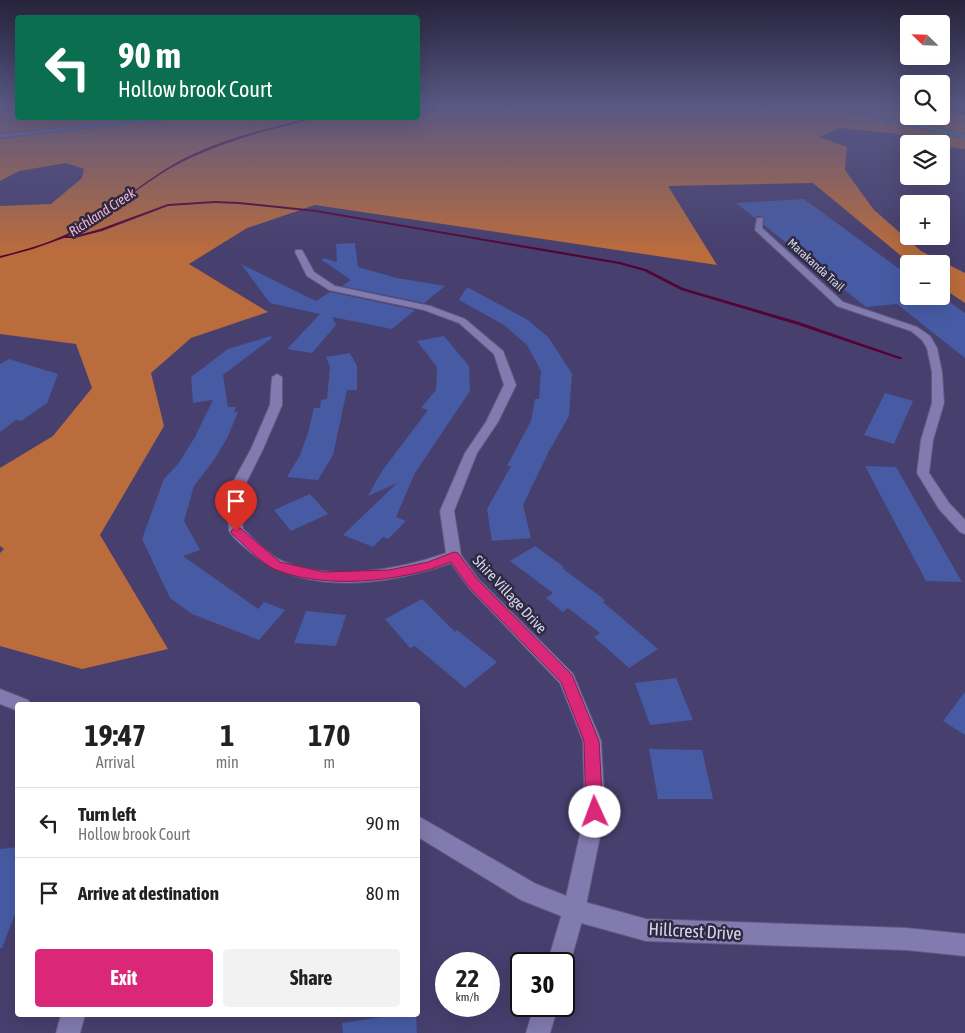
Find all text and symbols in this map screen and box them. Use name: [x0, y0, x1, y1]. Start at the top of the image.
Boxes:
north arrow: [900, 15, 950, 65]
map controls: [900, 15, 950, 305]
icon: left: [35, 35, 100, 100]
text: 90 m: [118, 35, 181, 75]
button: search: [900, 75, 950, 125]
text: Hollow brook Court: [118, 76, 273, 102]
button: layers: [900, 135, 950, 185]
water label: Richland Creek: [66, 184, 139, 239]
button: +: [900, 195, 950, 245]
street label: Marakanda Trail: [785, 236, 848, 295]
button: −: [900, 255, 950, 305]
pin: [215, 480, 257, 531]
icon: arrive: [222, 487, 250, 515]
street label: Shire Village Drive: [470, 552, 551, 637]
text: 19:47: [84, 718, 146, 752]
text: 1: [220, 718, 234, 752]
text: 170: [308, 718, 350, 752]
text: Arrival: [96, 753, 135, 771]
text: min: [216, 753, 239, 771]
text: m: [324, 753, 335, 771]
position arrow: [568, 785, 620, 837]
text: Turn left: [78, 803, 136, 825]
icon: left: [35, 809, 63, 837]
text: 90 m: [366, 812, 400, 834]
text: Hollow brook Court: [78, 825, 190, 843]
icon: arrive: [35, 879, 63, 907]
text: Arrive at destination: [78, 882, 219, 904]
text: 80 m: [366, 882, 400, 904]
street label: Hillcrest Drive: [648, 918, 742, 944]
button: Exit: [35, 949, 213, 1007]
button: Share: [223, 949, 400, 1007]
speed limit sign: 30: [510, 952, 575, 1017]
text: 22: [456, 964, 479, 992]
text: km/h: [456, 990, 479, 1004]

